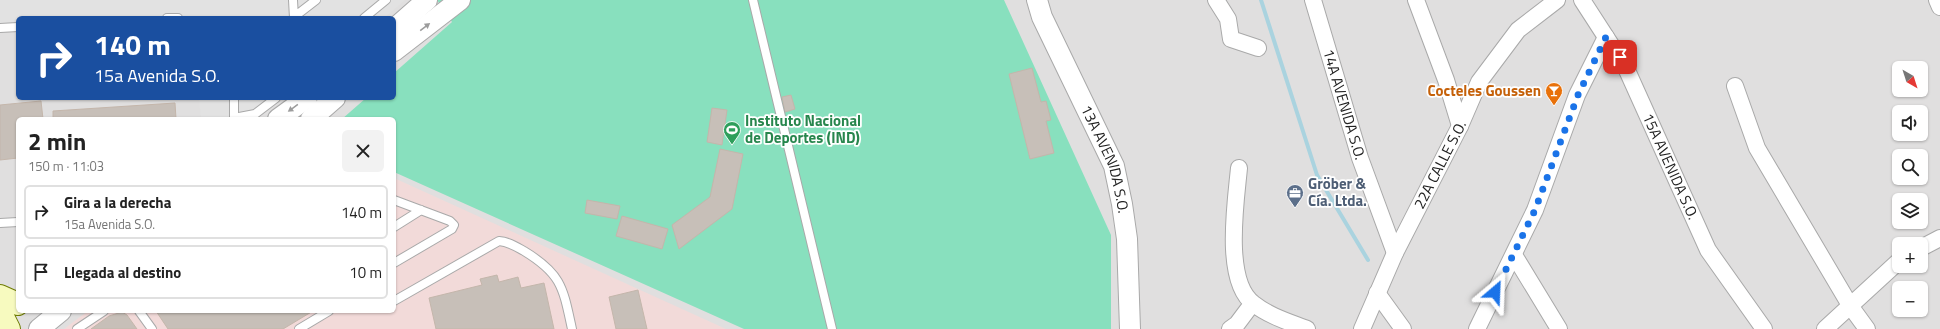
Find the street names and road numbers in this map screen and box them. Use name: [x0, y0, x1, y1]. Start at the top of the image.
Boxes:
street label: 14A AVENIDA S.O.: [1317, 46, 1372, 162]
street label: 13A AVENIDA S.O.: [1075, 101, 1135, 215]
street label: 15A AVENIDA S.O.: [1637, 109, 1705, 223]
street label: 22A CALLE S.O.: [1408, 117, 1472, 213]

